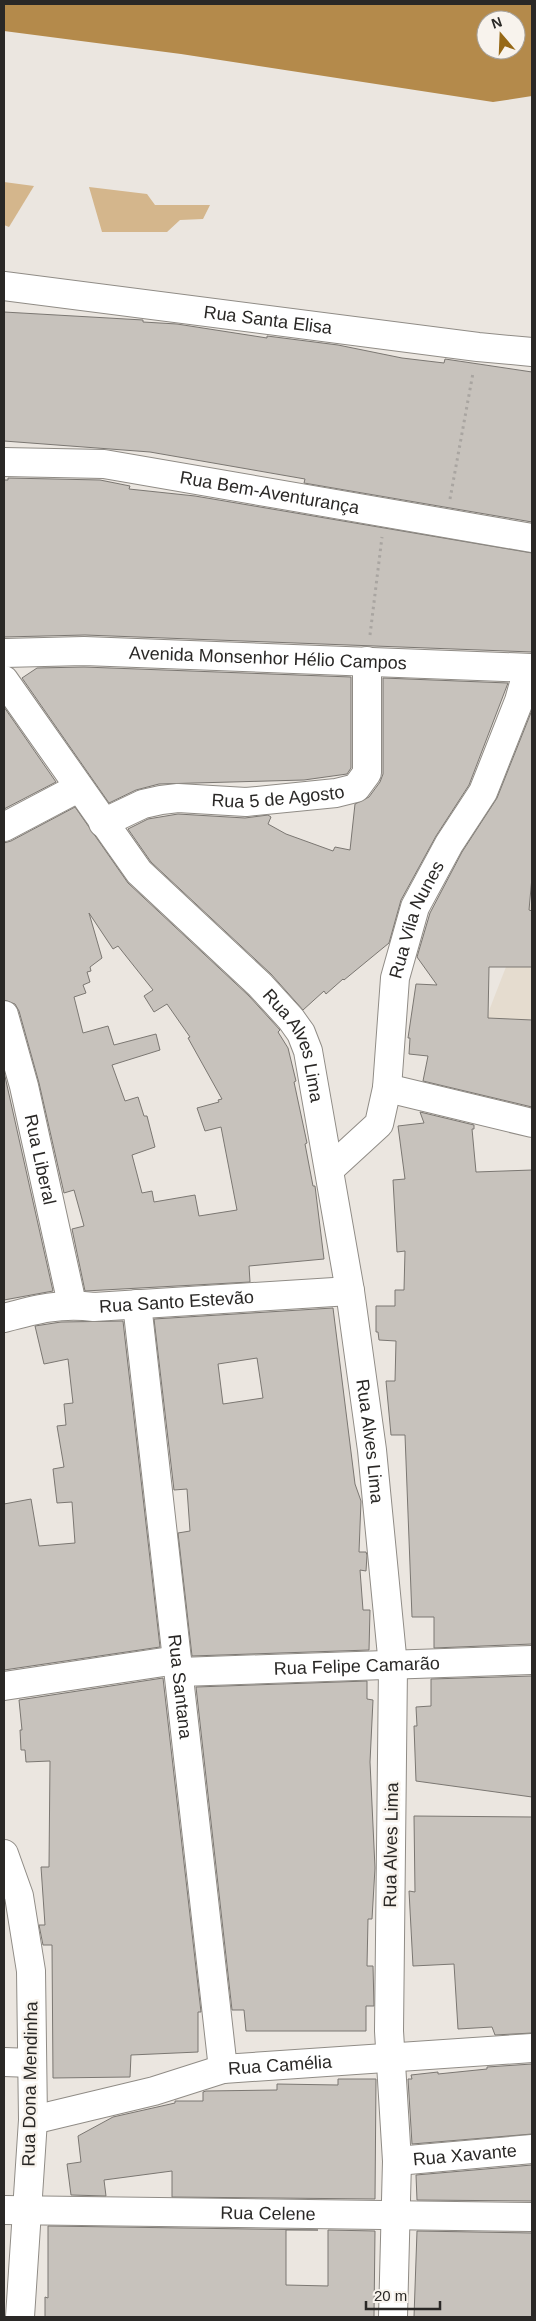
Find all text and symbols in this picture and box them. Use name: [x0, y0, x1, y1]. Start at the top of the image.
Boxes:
north arrow: [476, 10, 526, 60]
text: N: [489, 13, 504, 32]
street label: Rua Santa Elisa: [202, 302, 334, 338]
street label: Rua Bem-Aventurança: [178, 467, 362, 518]
street label: Avenida Monsenhor Hélio Campos: [129, 643, 407, 673]
street label: Rua 5 de Agosto: [211, 781, 346, 812]
street label: Rua Vila Nunes: [385, 857, 448, 981]
street label: Rua Alves Lima: [259, 985, 327, 1105]
street label: Rua Liberal: [21, 1112, 60, 1207]
street label: Rua Santo Estevão: [98, 1287, 255, 1317]
street label: Rua Alves Lima: [352, 1378, 387, 1505]
street label: Rua Santana: [164, 1633, 196, 1741]
street label: Rua Felipe Camarão: [274, 1653, 440, 1679]
street label: Rua Alves Lima: [380, 1781, 402, 1908]
street label: Rua Dona Mendinha: [19, 2000, 41, 2167]
street label: Rua Camélia: [227, 2052, 334, 2079]
street label: Rua Xavante: [412, 2140, 517, 2170]
street label: Rua Celene: [220, 2203, 316, 2224]
scale bar: [366, 2278, 440, 2310]
text: 20 m: [374, 2287, 407, 2304]

